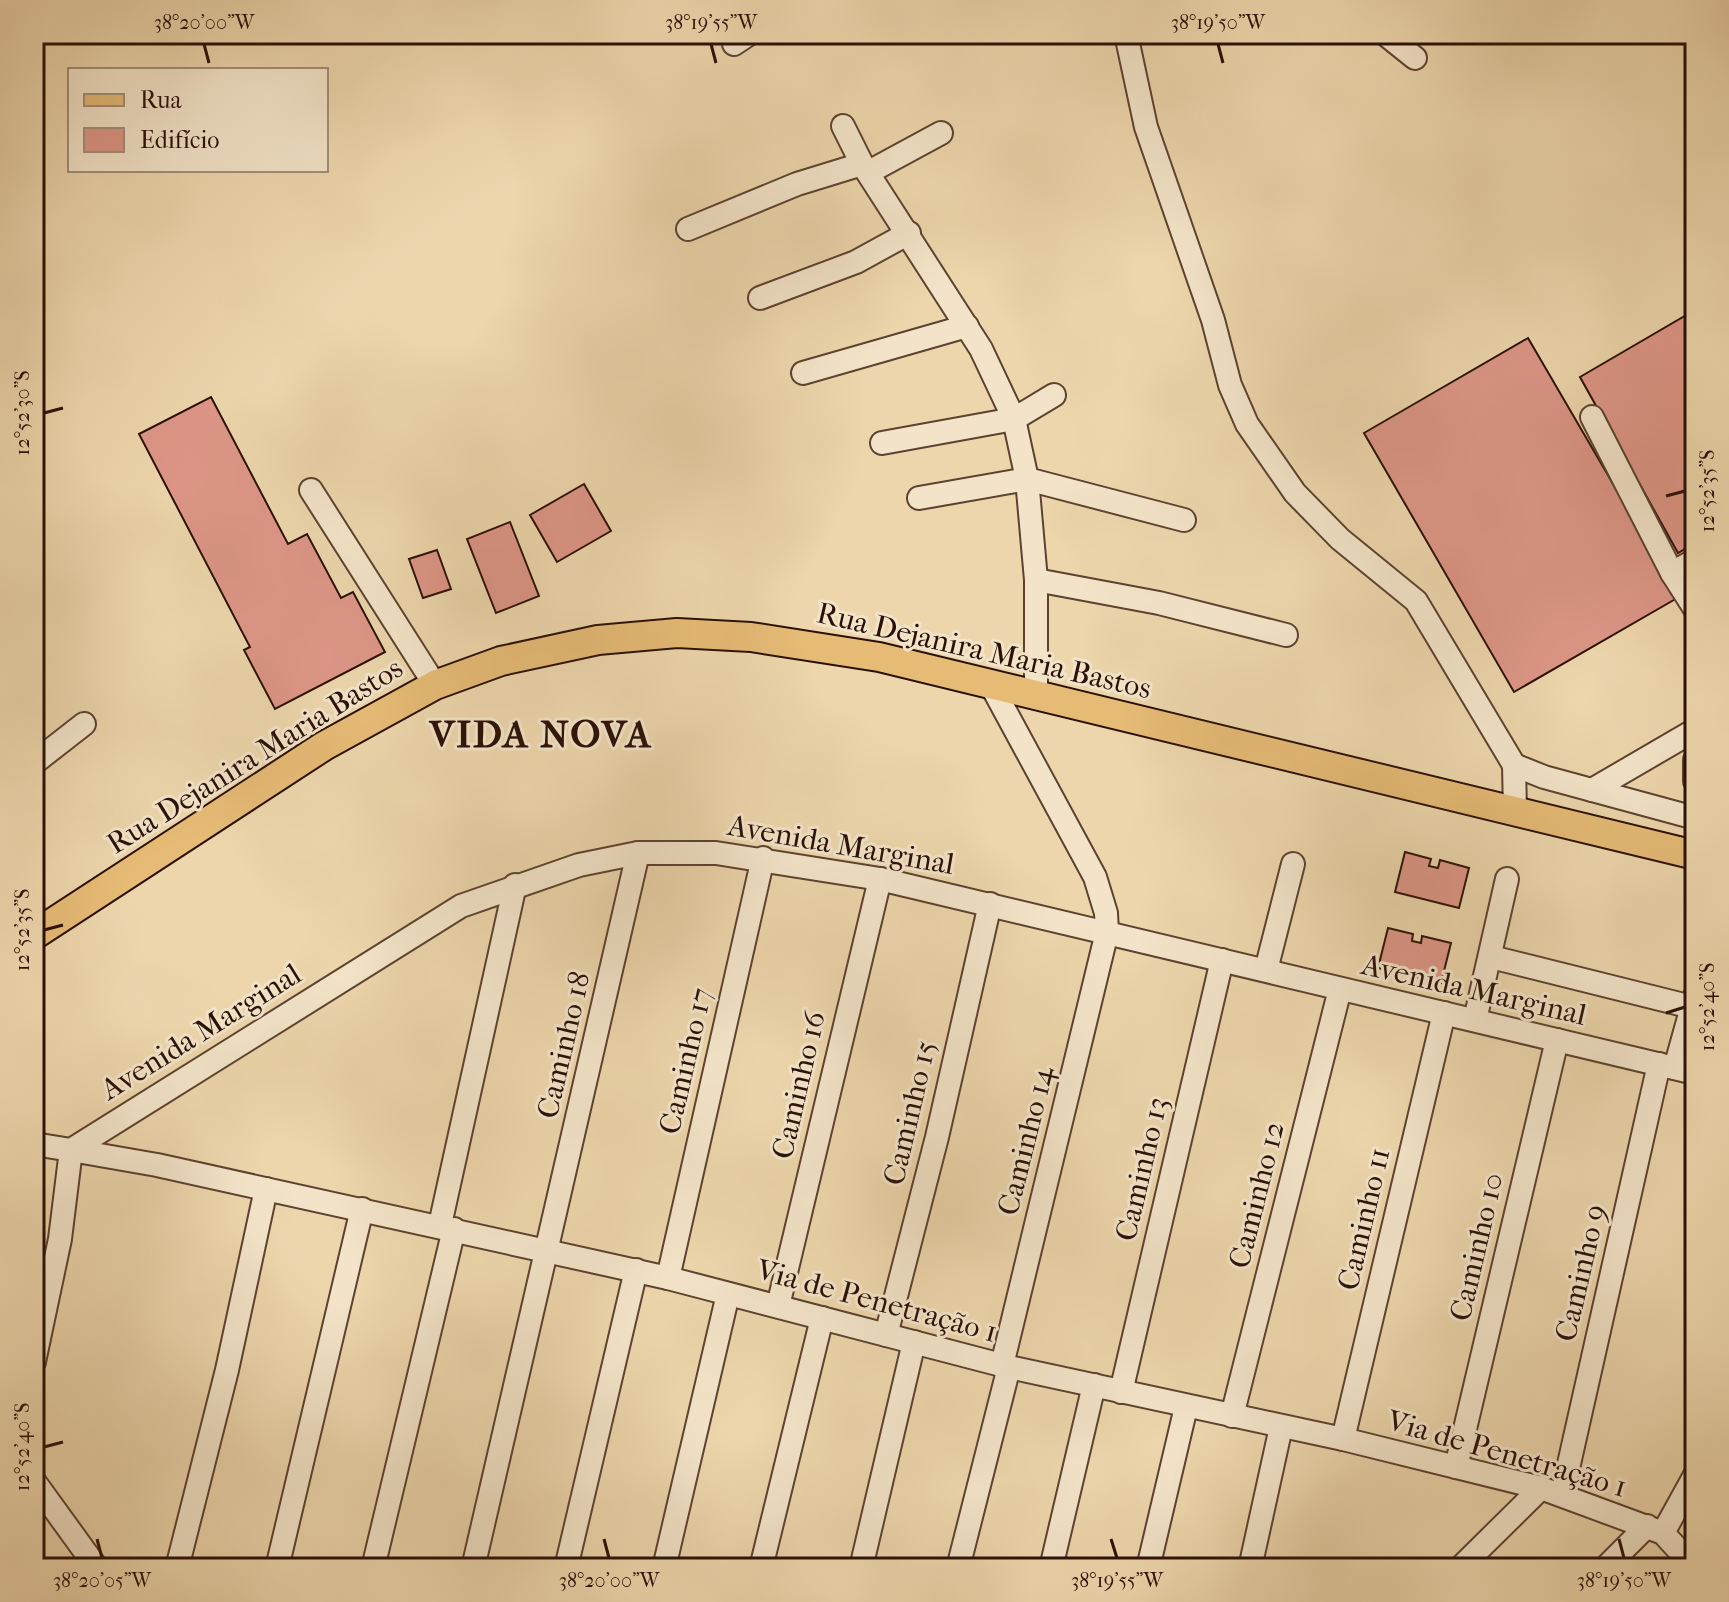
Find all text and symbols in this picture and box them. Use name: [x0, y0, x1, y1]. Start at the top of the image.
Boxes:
text: 38°20'00"W: [154, 11, 256, 34]
text: 38°19'55"W: [665, 11, 758, 34]
text: 38°19'50"W: [1171, 11, 1267, 34]
legend: [68, 68, 328, 172]
text: Rua: [140, 86, 183, 114]
text: Edifício: [140, 126, 219, 154]
text: 12°52'30"S: [11, 370, 34, 456]
text: 12°52'35"S: [1696, 450, 1719, 532]
street label: Rua Dejanira Maria Bastos: [813, 595, 1155, 707]
street label: Rua Dejanira Maria Bastos: [101, 651, 409, 861]
district label: VIDA NOVA: [428, 712, 653, 757]
street label: Avenida Marginal: [724, 808, 957, 882]
text: 12°52'35"S: [11, 889, 34, 971]
street label: Avenida Marginal: [1357, 947, 1590, 1033]
street label: Avenida Marginal: [94, 956, 308, 1108]
text: 12°52'40"S: [1696, 963, 1719, 1051]
street label: Caminho 18: [530, 968, 598, 1122]
street label: Caminho 17: [652, 985, 720, 1137]
street label: Caminho 16: [765, 1007, 833, 1162]
street label: Caminho 15: [876, 1037, 944, 1189]
street label: Caminho 14: [991, 1062, 1062, 1219]
street label: Caminho 13: [1108, 1094, 1176, 1244]
street label: Caminho 12: [1222, 1118, 1292, 1272]
street label: Caminho 11: [1331, 1144, 1397, 1294]
street label: Caminho 10: [1443, 1170, 1511, 1324]
street label: Caminho 9: [1548, 1201, 1614, 1345]
street label: Via de Penetração 1: [752, 1252, 1001, 1350]
text: 12°52'40"S: [11, 1403, 34, 1491]
street label: Via de Penetração 1: [1382, 1403, 1631, 1505]
text: 38°20'05"W: [53, 1569, 152, 1592]
text: 38°20'00"W: [559, 1569, 661, 1592]
text: 38°19'55"W: [1071, 1569, 1164, 1592]
text: 38°19'50"W: [1577, 1569, 1673, 1592]

